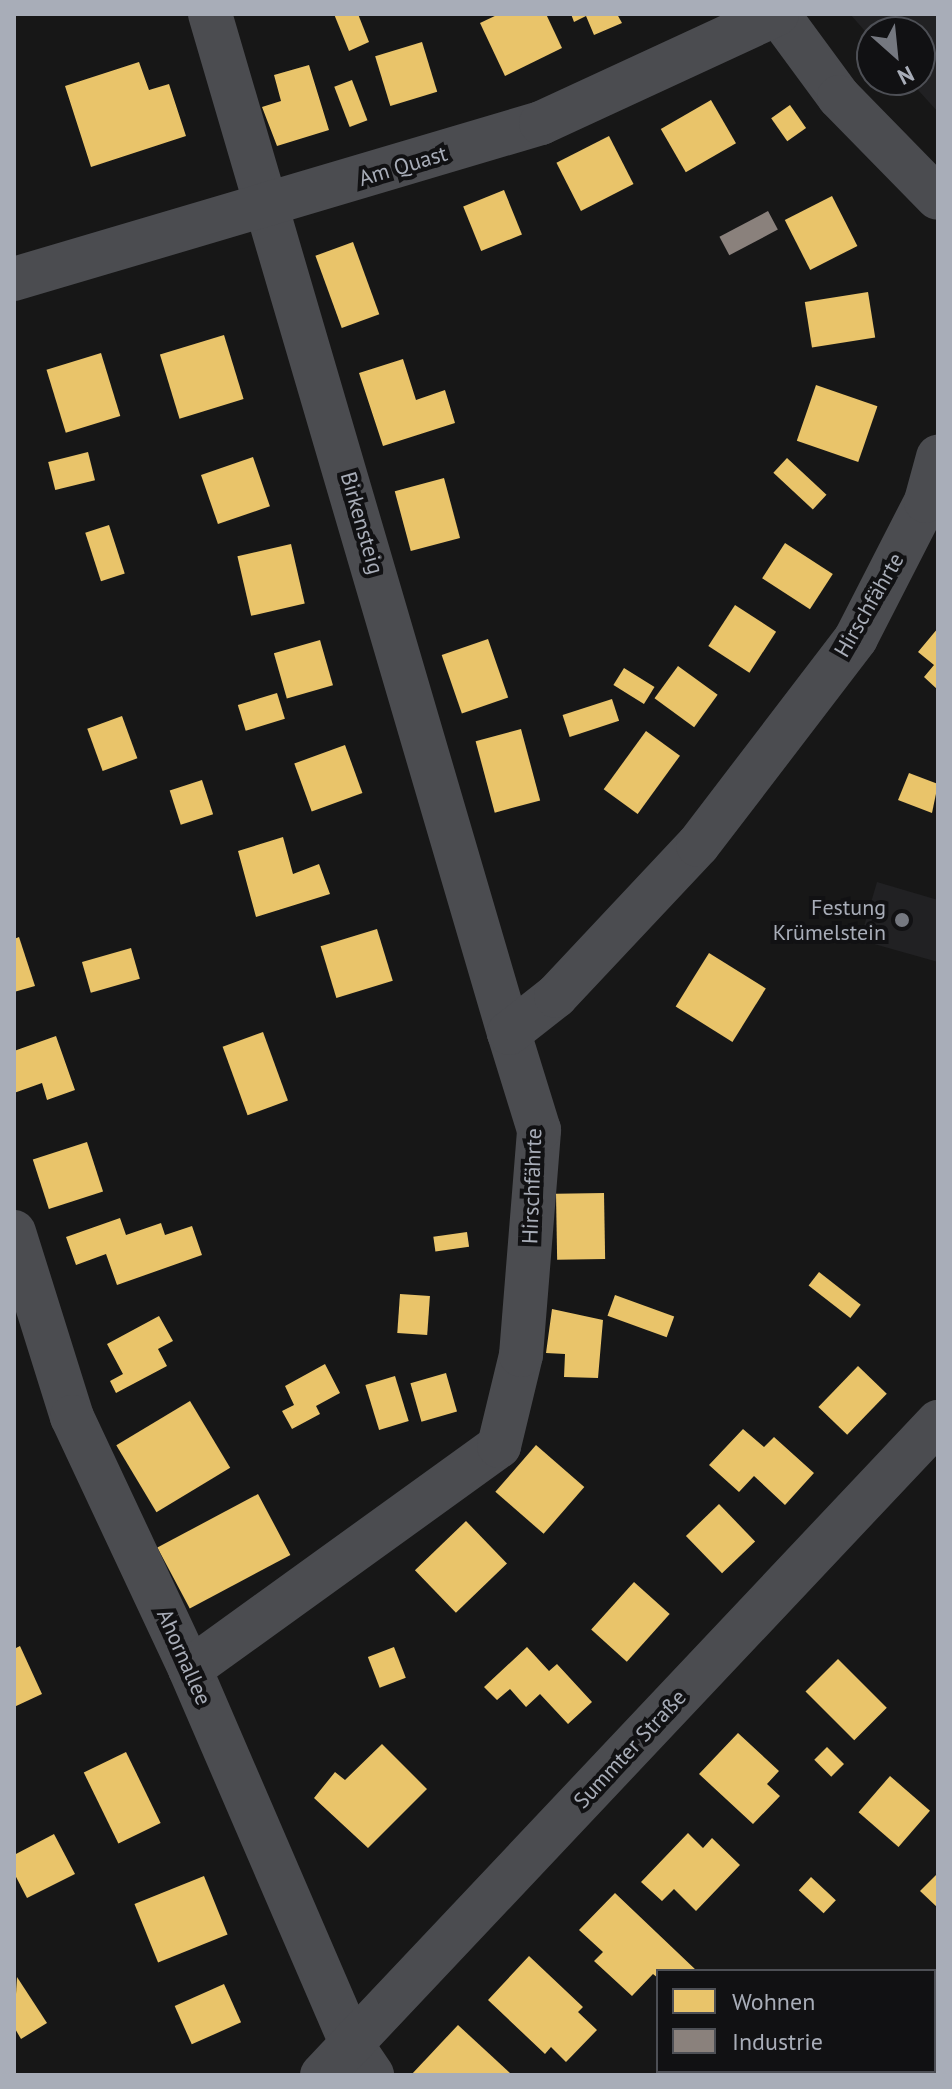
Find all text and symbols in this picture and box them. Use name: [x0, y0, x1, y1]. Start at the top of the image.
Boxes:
north arrow: [856, 16, 936, 96]
text: N: [893, 60, 919, 91]
street label: Am Quast: [356, 140, 450, 192]
street label: Birkensteig: [335, 469, 389, 577]
street label: Hirschfährte: [829, 548, 909, 662]
place label: Festung Krümelstein: [773, 894, 886, 946]
marker: Festung Krümelstein: [893, 911, 911, 929]
street label: Hirschfährte: [517, 1128, 547, 1244]
street label: Ahornallee: [151, 1605, 217, 1709]
street label: Summter Straße: [568, 1684, 692, 1814]
legend: [656, 1969, 936, 2073]
text: Wohnen: [732, 1986, 815, 2017]
text: Industrie: [732, 2026, 823, 2057]

